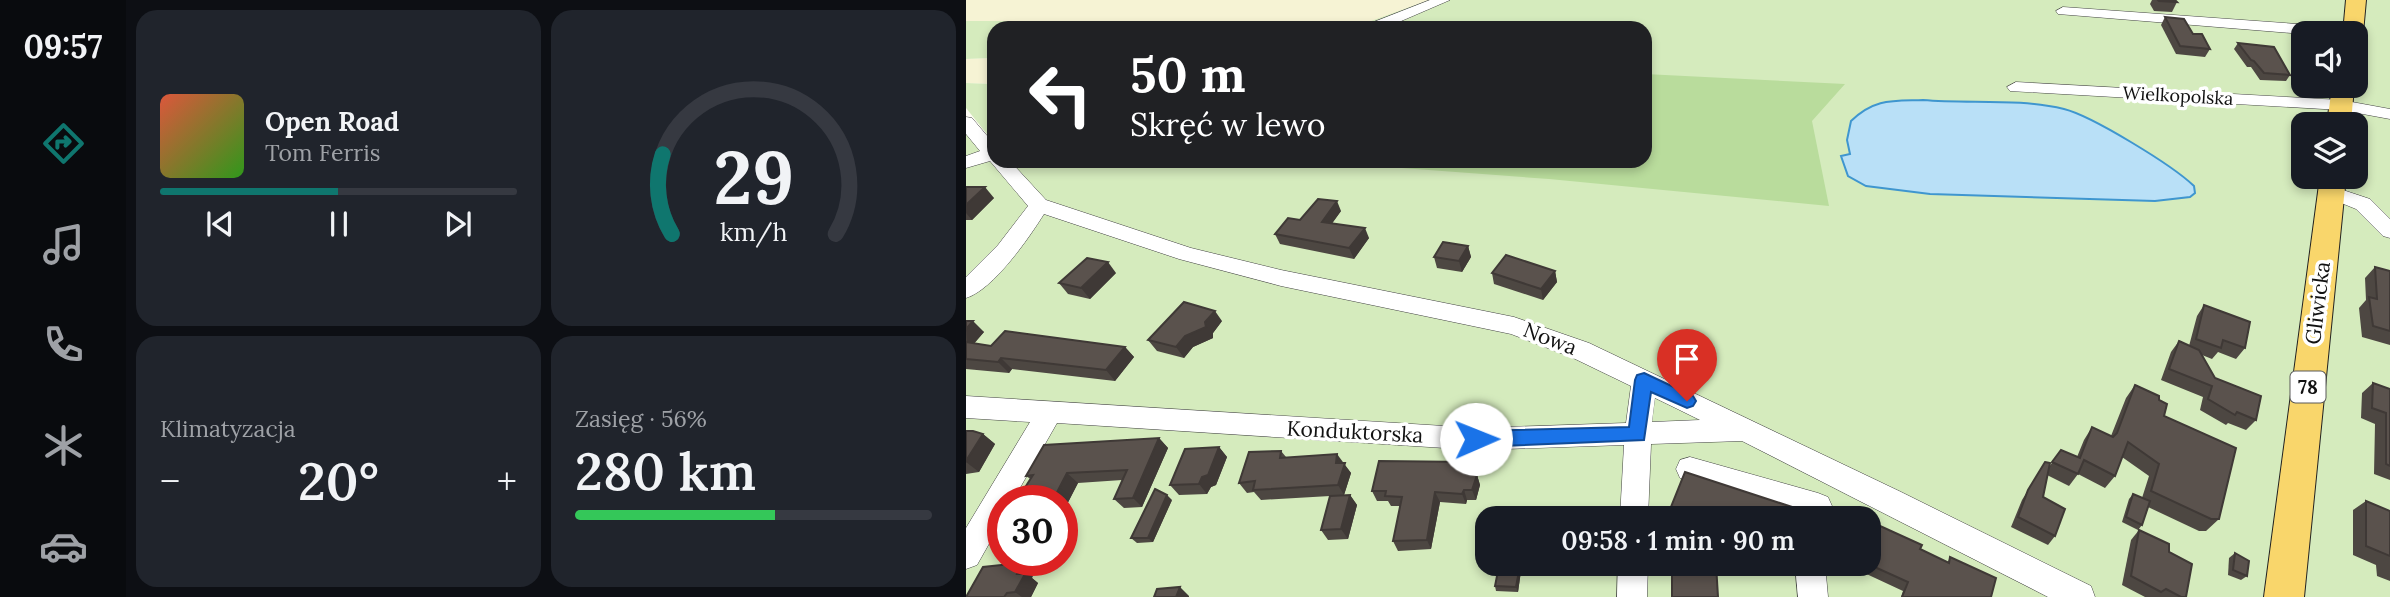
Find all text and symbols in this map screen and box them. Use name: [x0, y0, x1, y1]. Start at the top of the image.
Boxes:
map controls: [2291, 21, 2368, 189]
button: sound: [2291, 21, 2368, 98]
text: 09:57: [23, 26, 103, 67]
text: 50 m: [1130, 43, 1246, 105]
icon: left: [1015, 49, 1106, 140]
street label: Wielkopolska: [2122, 81, 2234, 110]
text: Skręć w lewo: [1130, 104, 1326, 145]
text: Open Road: [265, 105, 399, 138]
button: layers: [2291, 112, 2368, 189]
icon: directions: [39, 119, 88, 168]
text: 29: [713, 132, 794, 225]
text: Tom Ferris: [265, 138, 380, 167]
icon: previous: [201, 205, 239, 243]
icon: pause: [320, 205, 358, 243]
icon: next: [439, 205, 477, 243]
text: km/h: [720, 216, 787, 248]
icon: music: [39, 220, 88, 269]
street label: Gliwicka: [2299, 260, 2336, 346]
street label: Nowa: [1520, 316, 1581, 361]
icon: phone: [39, 320, 88, 369]
pin: [1657, 329, 1717, 401]
icon: arrive: [1668, 340, 1706, 378]
road number: 78: [2290, 372, 2326, 402]
position arrow: [1439, 402, 1513, 476]
text: Zasięg · 56%: [575, 404, 707, 433]
text: Klimatyzacja: [160, 414, 296, 443]
street label: Konduktorska: [1286, 414, 1424, 449]
icon: climate: [39, 421, 88, 470]
text: 280 km: [575, 438, 756, 504]
text: 20°: [298, 448, 379, 514]
text: −: [160, 457, 180, 505]
text: +: [497, 457, 517, 505]
speed limit sign: 30: [987, 485, 1078, 576]
icon: car: [39, 522, 88, 571]
text: 09:58 · 1 min · 90 m: [1561, 524, 1795, 557]

